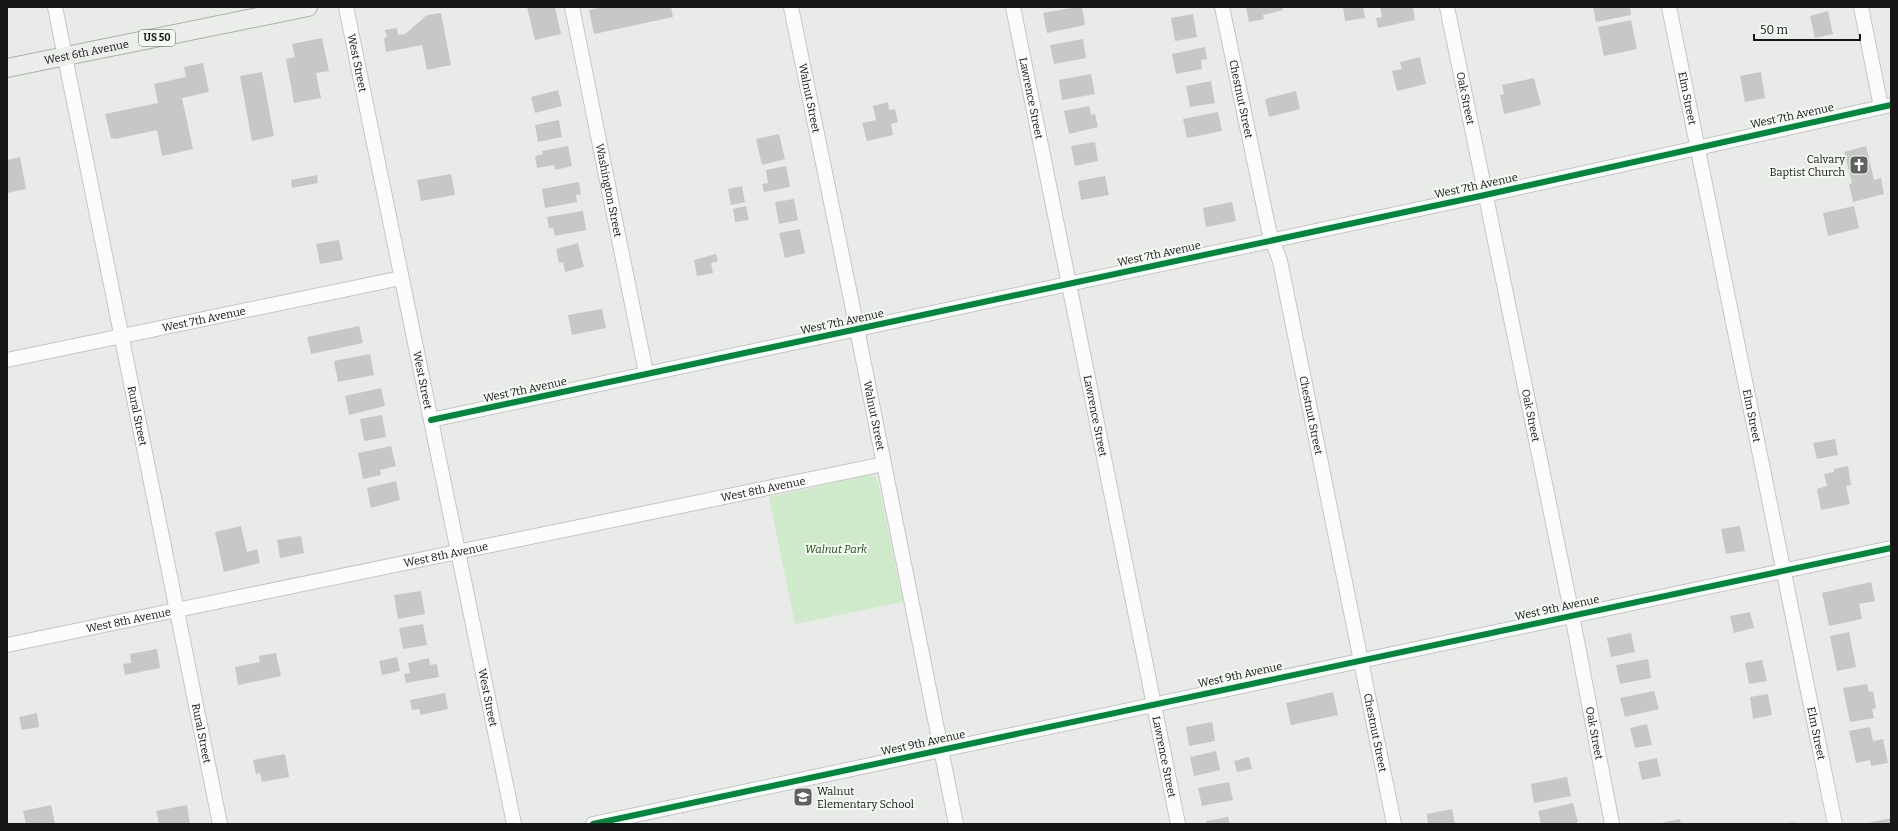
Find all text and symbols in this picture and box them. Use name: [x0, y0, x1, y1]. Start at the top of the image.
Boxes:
scale bar: [1754, 16, 1860, 42]
text: 50 m: [1760, 23, 1789, 37]
road number: US 50: [139, 30, 175, 46]
street label: West Street: [345, 33, 370, 93]
street label: West 6th Avenue: [43, 37, 130, 67]
street label: Lawrence Street: [1017, 56, 1046, 140]
street label: Chestnut Street: [1227, 59, 1256, 139]
street label: Walnut Street: [796, 62, 823, 134]
street label: Elm Street: [1676, 70, 1699, 126]
street label: Oak Street: [1454, 71, 1477, 126]
street label: West 7th Avenue: [1749, 101, 1835, 131]
street label: Washington Street: [593, 142, 625, 238]
place label: Calvary Baptist Church: [1770, 153, 1845, 179]
church icon: Calvary Baptist Church: [1848, 154, 1870, 176]
street label: West 7th Avenue: [1433, 171, 1519, 201]
street label: West 7th Avenue: [1116, 239, 1202, 269]
street label: West 7th Avenue: [161, 304, 247, 334]
street label: West 7th Avenue: [799, 307, 885, 337]
street label: West Street: [410, 350, 435, 410]
street label: Lawrence Street: [1081, 374, 1110, 458]
street label: West 7th Avenue: [482, 375, 568, 405]
street label: Chestnut Street: [1297, 375, 1326, 456]
street label: Walnut Street: [861, 380, 888, 452]
street label: Rural Street: [125, 385, 150, 447]
street label: Oak Street: [1519, 388, 1543, 443]
street label: Elm Street: [1740, 388, 1764, 443]
street label: West 8th Avenue: [720, 474, 807, 504]
street label: West 8th Avenue: [402, 539, 489, 570]
park label: Walnut Park: [805, 543, 868, 556]
street label: West 9th Avenue: [1514, 593, 1600, 623]
street label: West 8th Avenue: [85, 605, 172, 635]
street label: West 9th Avenue: [1197, 660, 1283, 690]
street label: West Street: [476, 667, 500, 728]
street label: Chestnut Street: [1361, 692, 1390, 773]
street label: Rural Street: [189, 702, 214, 764]
street label: Elm Street: [1805, 705, 1828, 761]
street label: Oak Street: [1583, 706, 1606, 761]
street label: Lawrence Street: [1150, 715, 1179, 799]
street label: West 9th Avenue: [880, 728, 966, 758]
place label: Walnut Elementary School: [817, 785, 914, 811]
school or university icon: Walnut Elementary School: [792, 786, 814, 808]

